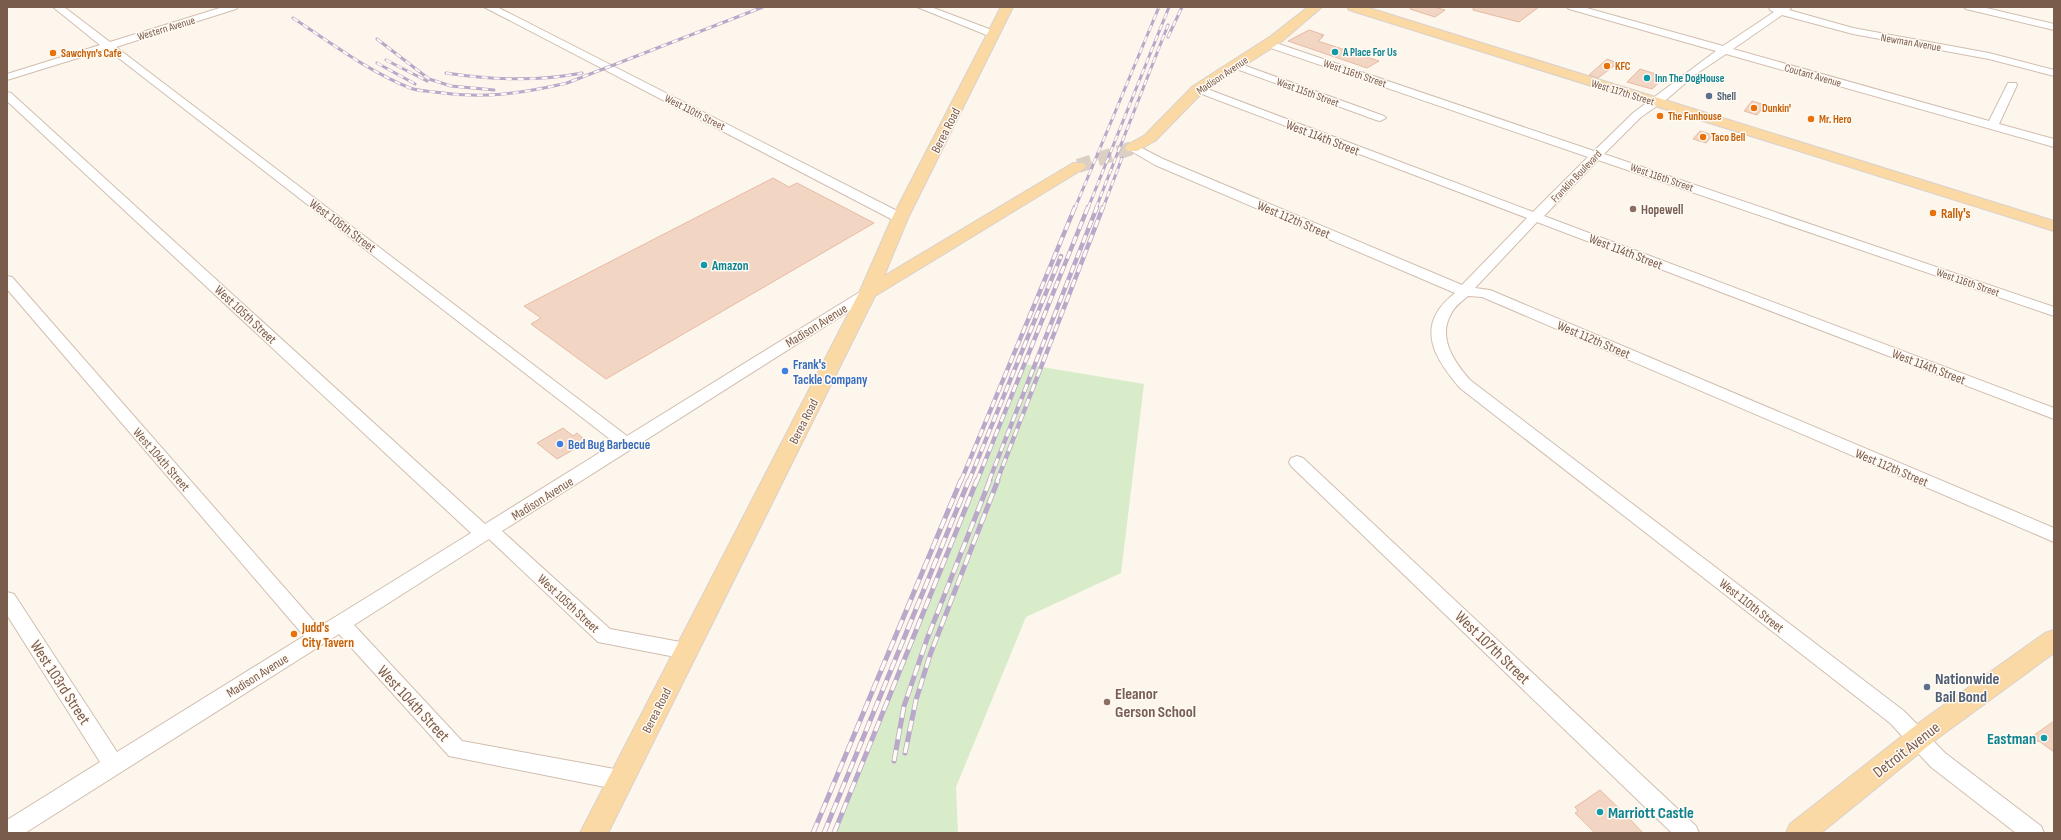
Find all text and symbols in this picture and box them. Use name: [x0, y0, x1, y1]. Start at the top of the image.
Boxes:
street label: Western Avenue: [136, 14, 197, 43]
street label: Newman Avenue: [1880, 31, 1942, 54]
place label: A Place For Us: [1342, 46, 1397, 59]
place label: Sawchyn's Cafe: [61, 47, 122, 60]
marker: A Place For Us: [1330, 47, 1340, 57]
marker: Sawchyn's Cafe: [48, 48, 58, 58]
street label: Madison Avenue: [1194, 53, 1250, 97]
street label: West 116th Street: [1322, 57, 1389, 91]
place label: KFC: [1615, 60, 1631, 73]
marker: KFC: [1602, 61, 1612, 71]
street label: Coutant Avenue: [1783, 61, 1843, 90]
place label: Inn The DogHouse: [1655, 72, 1725, 85]
marker: Inn The DogHouse: [1642, 73, 1652, 83]
street label: West 115th Street: [1275, 75, 1341, 110]
street label: West 117th Street: [1590, 77, 1657, 108]
place label: Shell: [1717, 90, 1736, 103]
marker: Shell: [1704, 91, 1714, 101]
street label: West 110th Street: [662, 92, 728, 134]
place label: Dunkin': [1762, 102, 1791, 115]
marker: Dunkin': [1749, 103, 1759, 113]
street label: Berea Road: [928, 105, 964, 156]
place label: The Funhouse: [1668, 110, 1722, 123]
marker: The Funhouse: [1655, 111, 1665, 121]
place label: Mr. Hero: [1819, 113, 1852, 126]
marker: Mr. Hero: [1806, 114, 1816, 124]
street label: West 114th Street: [1283, 117, 1362, 159]
place label: Taco Bell: [1711, 131, 1745, 144]
marker: Taco Bell: [1698, 132, 1708, 142]
street label: Franklin Boulevard: [1548, 147, 1605, 205]
street label: West 116th Street: [1629, 161, 1696, 195]
street label: West 106th Street: [306, 196, 379, 256]
street label: West 112th Street: [1255, 197, 1333, 242]
place label: Hopewell: [1641, 202, 1684, 218]
marker: Hopewell: [1628, 204, 1638, 214]
place label: Rally's: [1941, 206, 1971, 222]
marker: Rally's: [1928, 208, 1938, 218]
street label: West 114th Street: [1586, 231, 1665, 273]
place label: Amazon: [711, 258, 749, 274]
marker: Amazon: [699, 260, 709, 270]
street label: West 116th Street: [1935, 266, 2002, 300]
street label: West 105th Street: [211, 282, 280, 347]
street label: Madison Avenue: [783, 301, 850, 351]
street label: West 112th Street: [1555, 317, 1633, 362]
street label: West 114th Street: [1889, 346, 1968, 388]
place label: Frank's Tackle Company: [793, 357, 868, 388]
marker: Frank's Tackle Company: [780, 366, 790, 376]
street label: Berea Road: [786, 396, 822, 447]
street label: West 104th Street: [129, 425, 193, 495]
place label: Bed Bug Barbecue: [568, 437, 651, 453]
marker: Bed Bug Barbecue: [555, 439, 565, 449]
street label: West 112th Street: [1853, 445, 1931, 490]
street label: Madison Avenue: [509, 474, 576, 524]
street label: West 105th Street: [534, 571, 603, 636]
street label: West 110th Street: [1716, 575, 1787, 636]
street label: West 107th Street: [1450, 608, 1534, 689]
place label: Judd's City Tavern: [301, 620, 354, 651]
marker: Judd's City Tavern: [289, 629, 299, 639]
street label: West 103rd Street: [25, 637, 94, 729]
street label: Madison Avenue: [224, 651, 291, 701]
street label: West 104th Street: [373, 662, 453, 746]
place label: Nationwide Bail Bond: [1935, 670, 2000, 707]
marker: Nationwide Bail Bond: [1922, 682, 1932, 692]
street label: Berea Road: [639, 685, 675, 736]
place label: Eleanor Gerson School: [1115, 685, 1196, 722]
marker: Eleanor Gerson School: [1102, 697, 1112, 707]
street label: Detroit Avenue: [1870, 718, 1944, 782]
place label: Eastman: [1987, 730, 2036, 749]
marker: Eastman: [2039, 733, 2049, 743]
place label: Marriott Castle: [1608, 804, 1694, 823]
marker: Marriott Castle: [1595, 807, 1605, 817]

